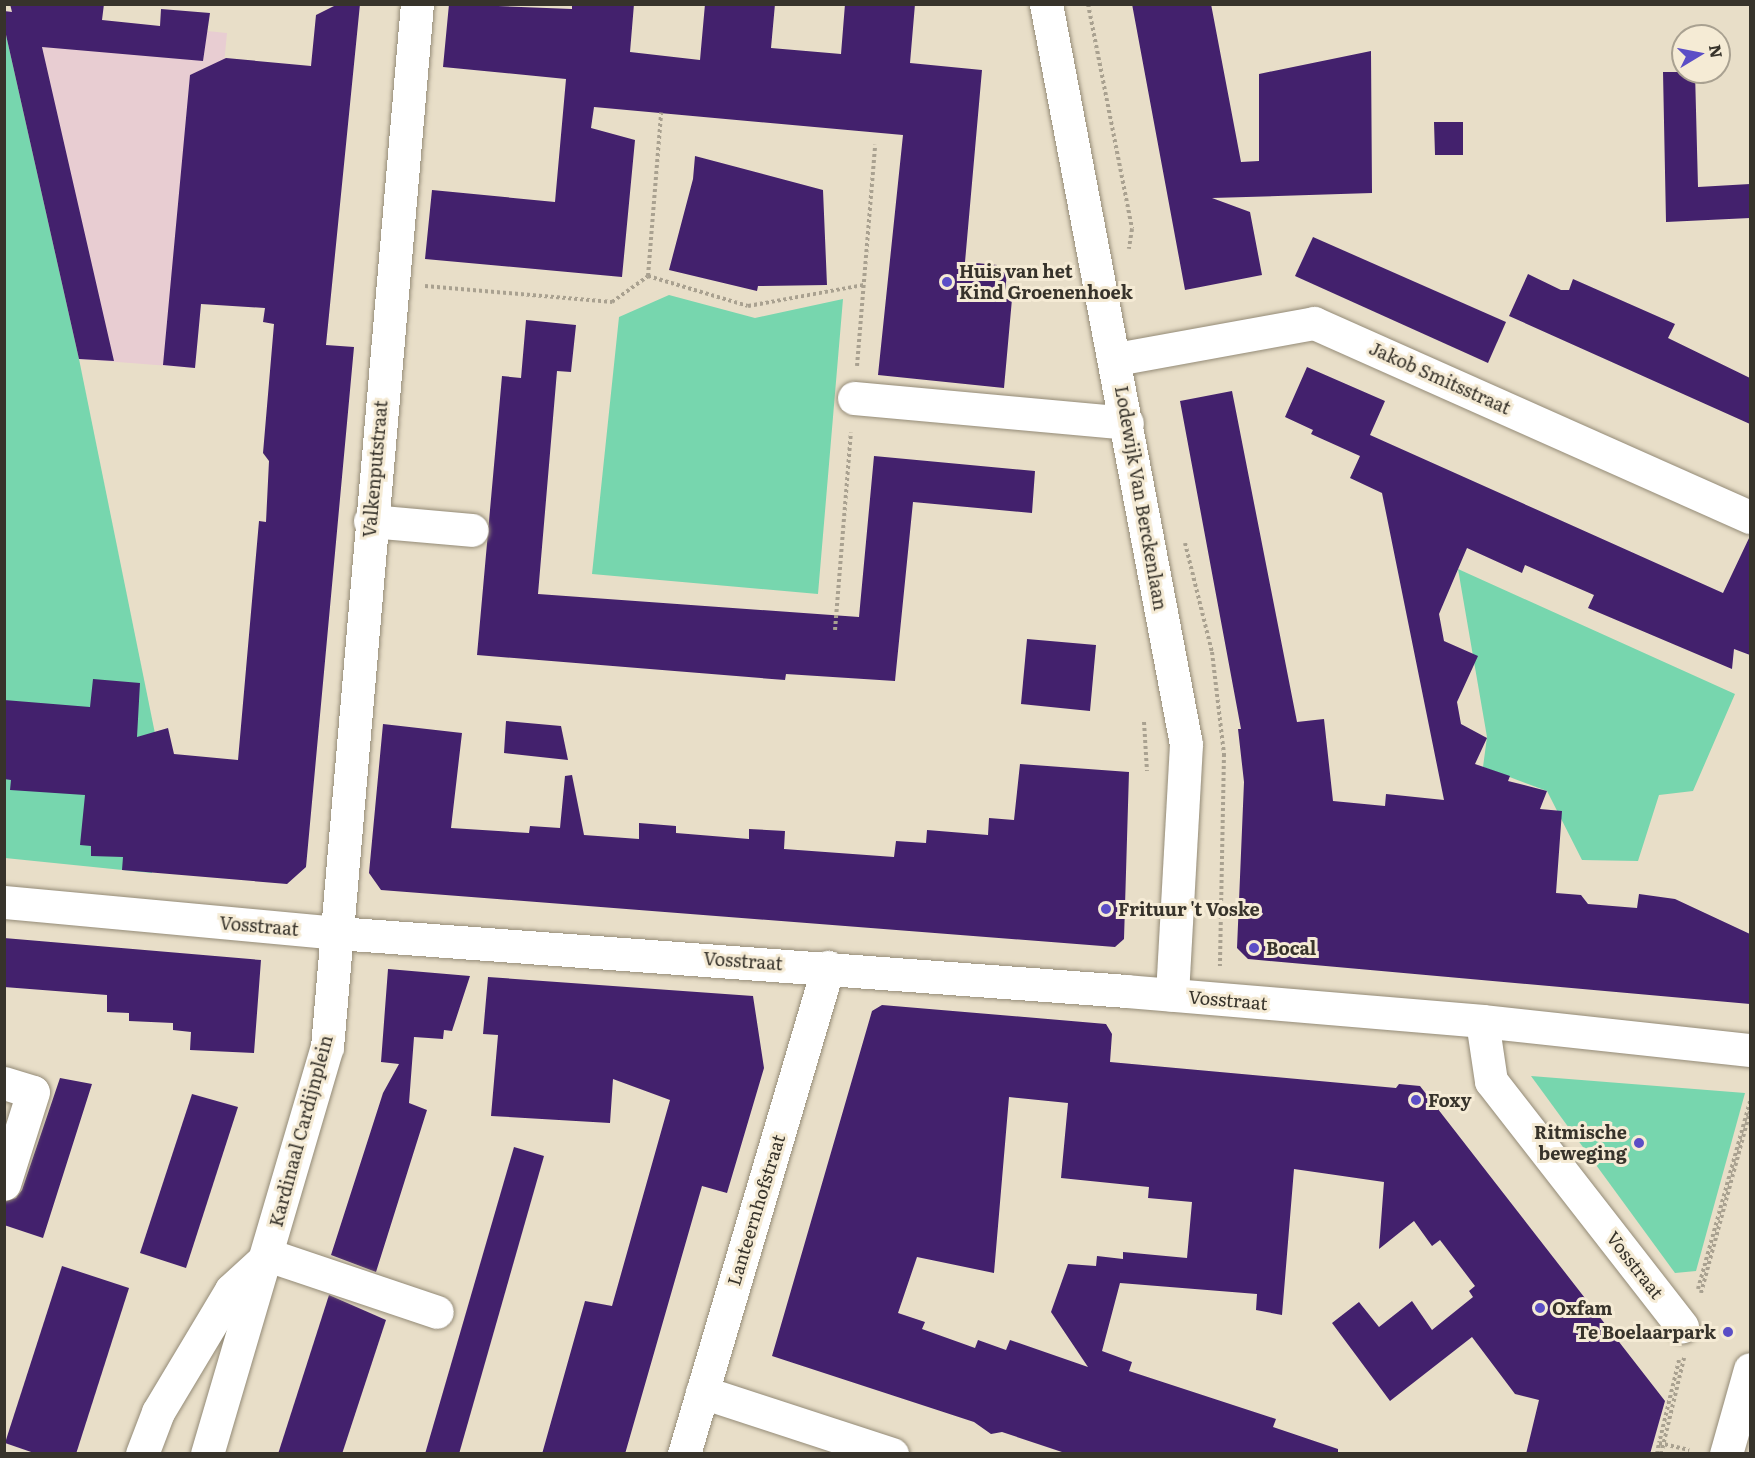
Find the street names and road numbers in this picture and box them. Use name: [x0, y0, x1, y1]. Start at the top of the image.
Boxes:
street label: Jakob Smitsstraat: [1366, 337, 1514, 419]
street label: Lodewijk Van Berckenlaan: [1111, 384, 1171, 612]
street label: Valkenputstraat: [358, 399, 392, 539]
street label: Vosstraat: [219, 912, 299, 940]
street label: Vosstraat: [703, 947, 783, 975]
street label: Vosstraat: [1188, 986, 1268, 1014]
street label: Kardinaal Cardijnplein: [265, 1033, 337, 1229]
street label: Lanteernhofstraat: [723, 1132, 789, 1288]
street label: Vosstraat: [1602, 1227, 1668, 1303]

